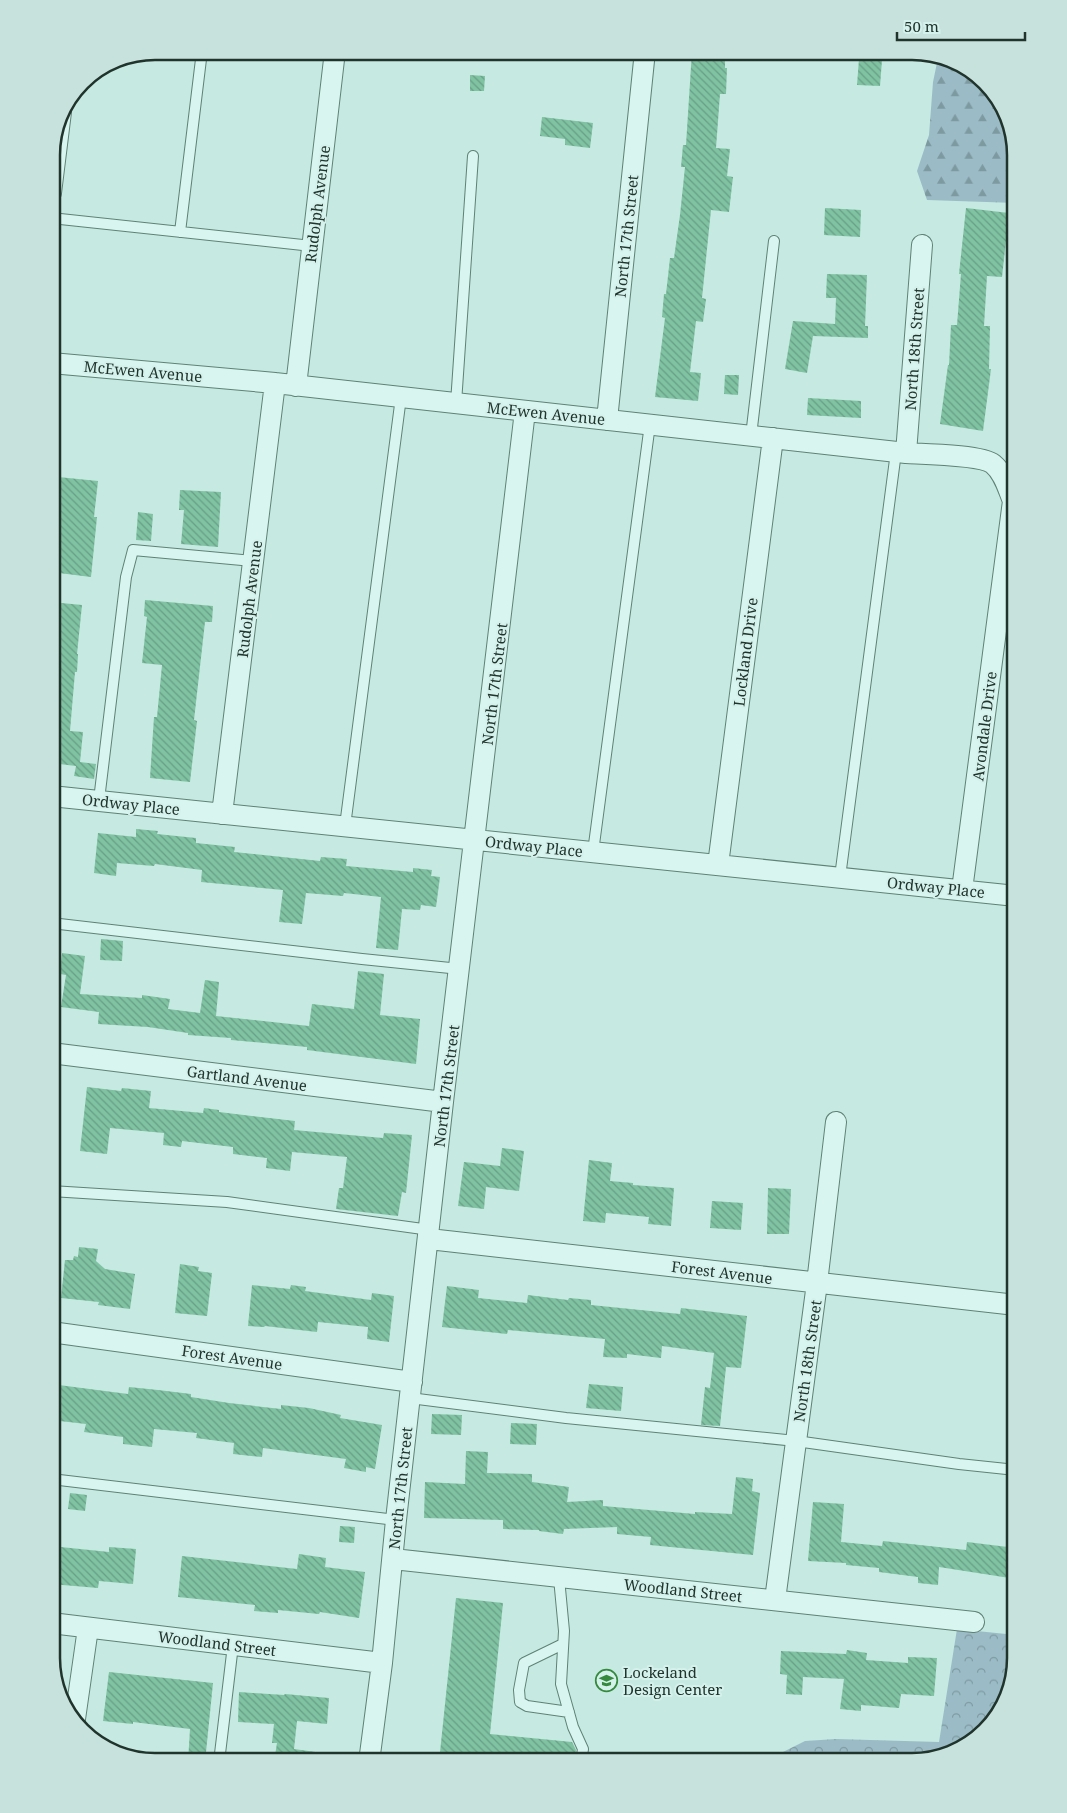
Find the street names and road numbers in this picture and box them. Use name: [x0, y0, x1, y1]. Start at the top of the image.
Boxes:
street label: Rudolph Avenue: [300, 144, 334, 264]
street label: North 17th Street: [610, 174, 642, 298]
street label: North 18th Street: [900, 287, 928, 411]
street label: McEwen Avenue: [83, 356, 203, 386]
street label: McEwen Avenue: [486, 397, 606, 429]
street label: Rudolph Avenue: [232, 539, 266, 659]
street label: Lockland Drive: [728, 596, 762, 708]
street label: North 17th Street: [477, 622, 511, 746]
street label: Avondale Drive: [967, 670, 1001, 782]
street label: Ordway Place: [81, 789, 181, 819]
street label: Ordway Place: [484, 831, 584, 861]
street label: Ordway Place: [886, 872, 986, 902]
street label: North 17th Street: [429, 1024, 463, 1148]
street label: Gartland Avenue: [186, 1061, 308, 1095]
street label: Forest Avenue: [670, 1256, 774, 1288]
street label: North 18th Street: [789, 1299, 825, 1423]
street label: Forest Avenue: [180, 1340, 284, 1374]
street label: North 17th Street: [384, 1426, 416, 1550]
street label: Woodland Street: [623, 1574, 743, 1606]
street label: Woodland Street: [157, 1626, 277, 1660]

